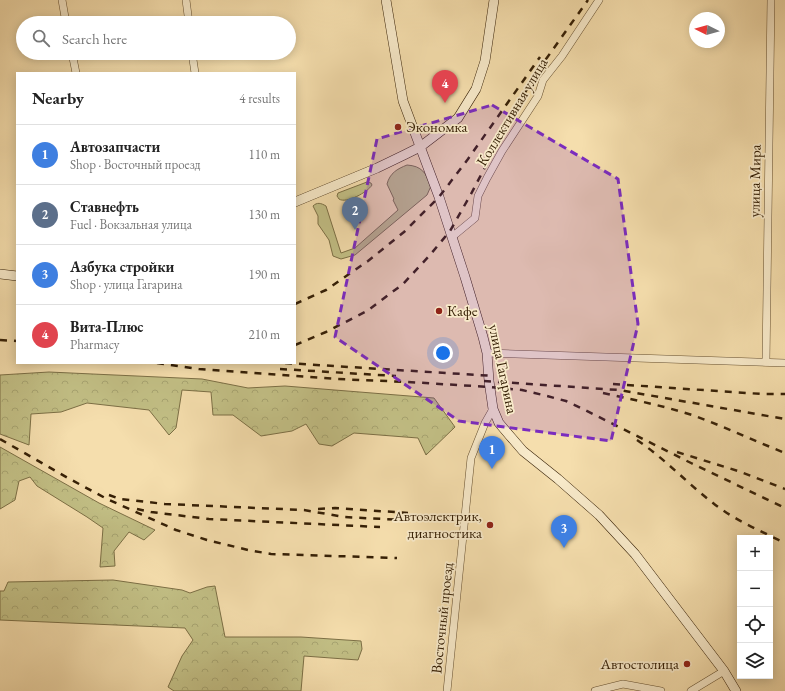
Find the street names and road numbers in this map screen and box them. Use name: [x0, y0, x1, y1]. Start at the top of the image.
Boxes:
street label: Коллективная улица: [472, 54, 551, 169]
street label: улица Мира: [744, 144, 765, 218]
street label: улица Гагарина: [485, 322, 522, 415]
street label: Восточный проезд: [426, 561, 457, 674]

